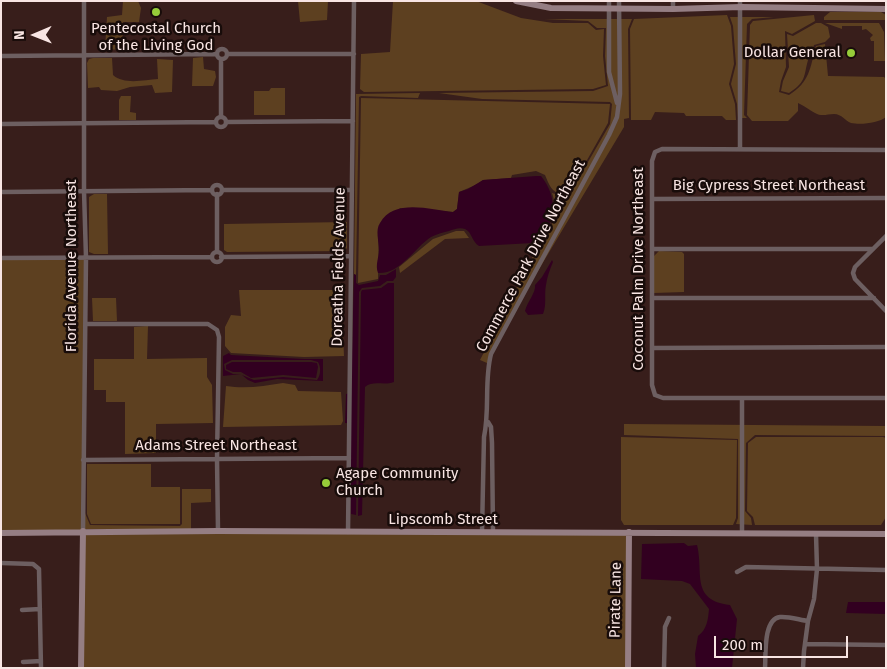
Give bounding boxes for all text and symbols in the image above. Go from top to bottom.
marker: Pentecostal Church of the Living God [150,6,162,18]
north arrow [10,10,60,60]
place label: Pentecostal Church of the Living God [91,20,221,55]
text: N [11,30,28,40]
place label: Dollar General [744,44,841,62]
marker: Dollar General [845,47,857,59]
street label: Commerce Park Drive Northeast [473,157,589,355]
street label: Coconut Palm Drive Northeast [630,167,648,371]
street label: Big Cypress Street Northeast [673,177,865,195]
street label: Florida Avenue Northeast [63,180,81,352]
street label: Doreatha Fields Avenue [329,187,349,347]
street label: Adams Street Northeast [135,437,297,455]
place label: Agape Community Church [336,465,458,500]
marker: Agape Community Church [320,477,332,489]
street label: Lipscomb Street [388,511,498,529]
street label: Pirate Lane [606,562,626,638]
scale bar [717,626,851,658]
text: 200 m [722,636,763,654]

